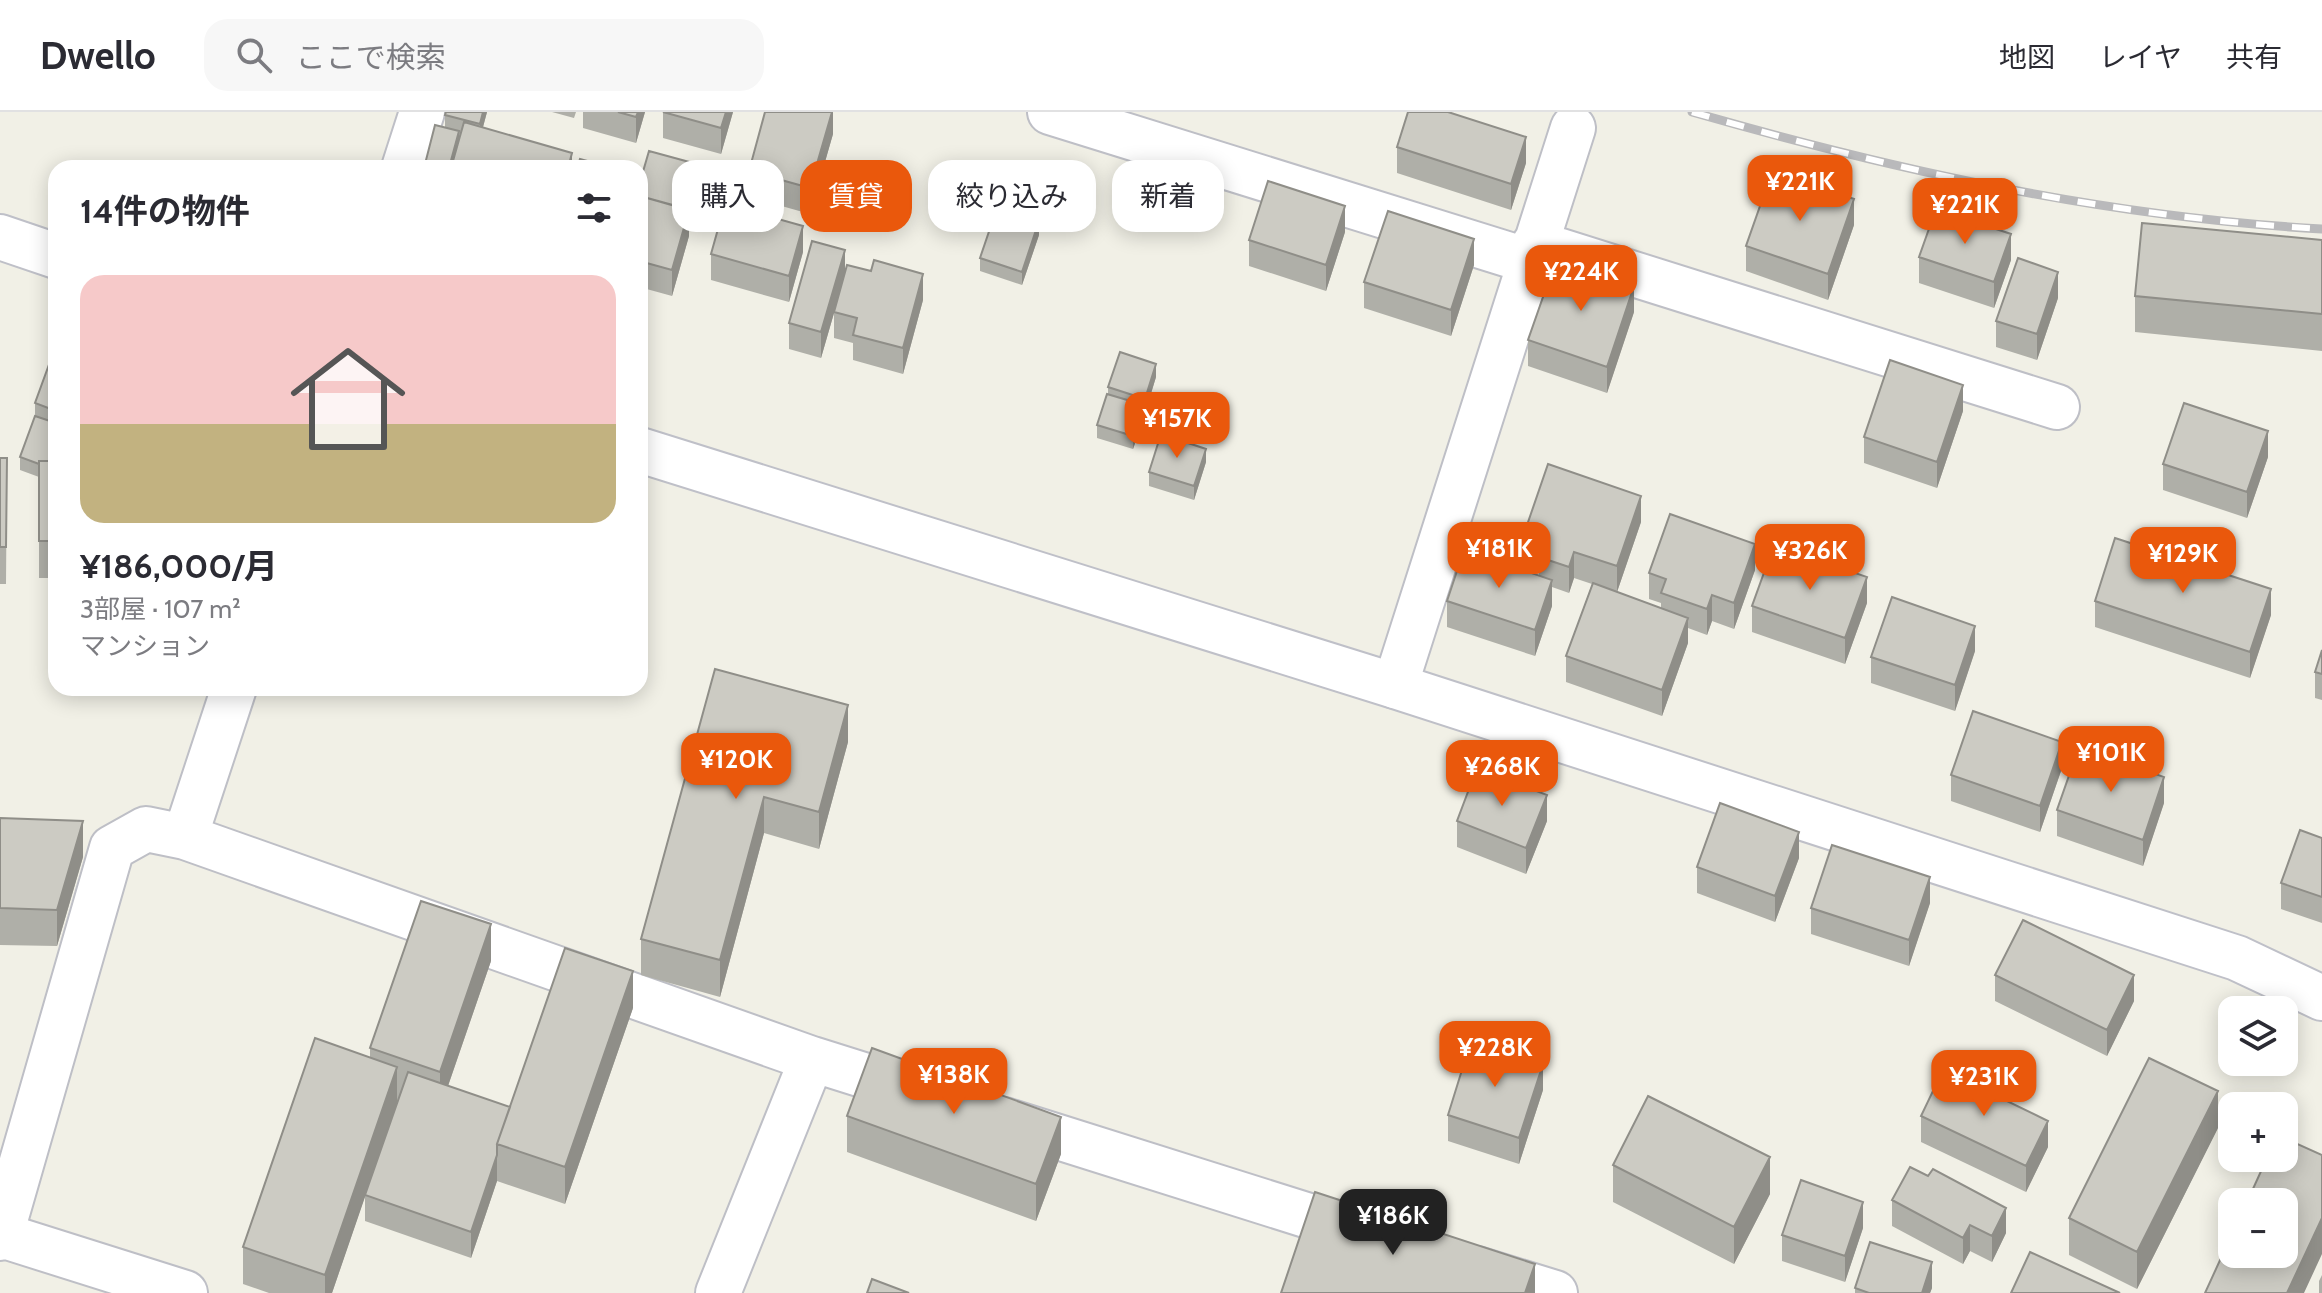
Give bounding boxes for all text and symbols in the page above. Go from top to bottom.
search box [204,19,764,91]
text: Dwello [40,32,156,79]
icon: search [232,33,276,77]
text: ここで検索 [296,39,446,76]
text: 地図 [1999,40,2055,74]
text: レイヤ [2099,40,2182,74]
text: 共有 [2226,40,2282,74]
pin: ¥221K [1744,155,1856,223]
chip: 購入 [672,160,784,232]
chip: 賃貸 [800,160,912,232]
chip: 絞り込み [928,160,1096,232]
chip: 新着 [1112,160,1224,232]
text: ¥221K [1765,165,1835,197]
pin: ¥221K [1909,178,2021,246]
icon: filters [572,186,616,230]
text: ¥221K [1930,188,2000,220]
text: 14件の物件 [80,190,250,232]
pin: ¥224K [1525,245,1637,313]
text: ¥224K [1543,255,1619,287]
icon: home [276,327,420,471]
pin: ¥157K [1121,392,1233,460]
text: ¥157K [1143,402,1211,434]
pin: ¥181K [1443,522,1555,590]
pin: ¥326K [1754,524,1866,592]
pin: ¥129K [2127,527,2239,595]
text: ¥181K [1466,532,1532,564]
text: ¥326K [1773,534,1847,566]
text: ¥129K [2148,537,2218,569]
text: ¥186,000/月 [80,545,278,587]
text: 3部屋 · 107 m² [80,593,241,625]
text: マンション [80,630,210,662]
pin: ¥101K [2055,726,2167,794]
pin: ¥120K [680,733,792,801]
text: ¥101K [2076,736,2146,768]
pin: ¥268K [1446,740,1558,808]
text: ¥120K [699,743,773,775]
text: ¥268K [1464,750,1540,782]
map controls [2218,996,2298,1268]
button: layers [2218,996,2298,1076]
pin: ¥228K [1439,1021,1551,1089]
text: ¥228K [1457,1031,1533,1063]
pin: ¥138K [898,1048,1010,1116]
pin: ¥231K [1928,1050,2040,1118]
text: ¥138K [918,1058,990,1090]
text: ¥231K [1949,1060,2019,1092]
button: + [2218,1092,2298,1172]
button: − [2218,1188,2298,1268]
pin: ¥186K [1337,1189,1449,1257]
text: ¥186K [1357,1199,1429,1231]

